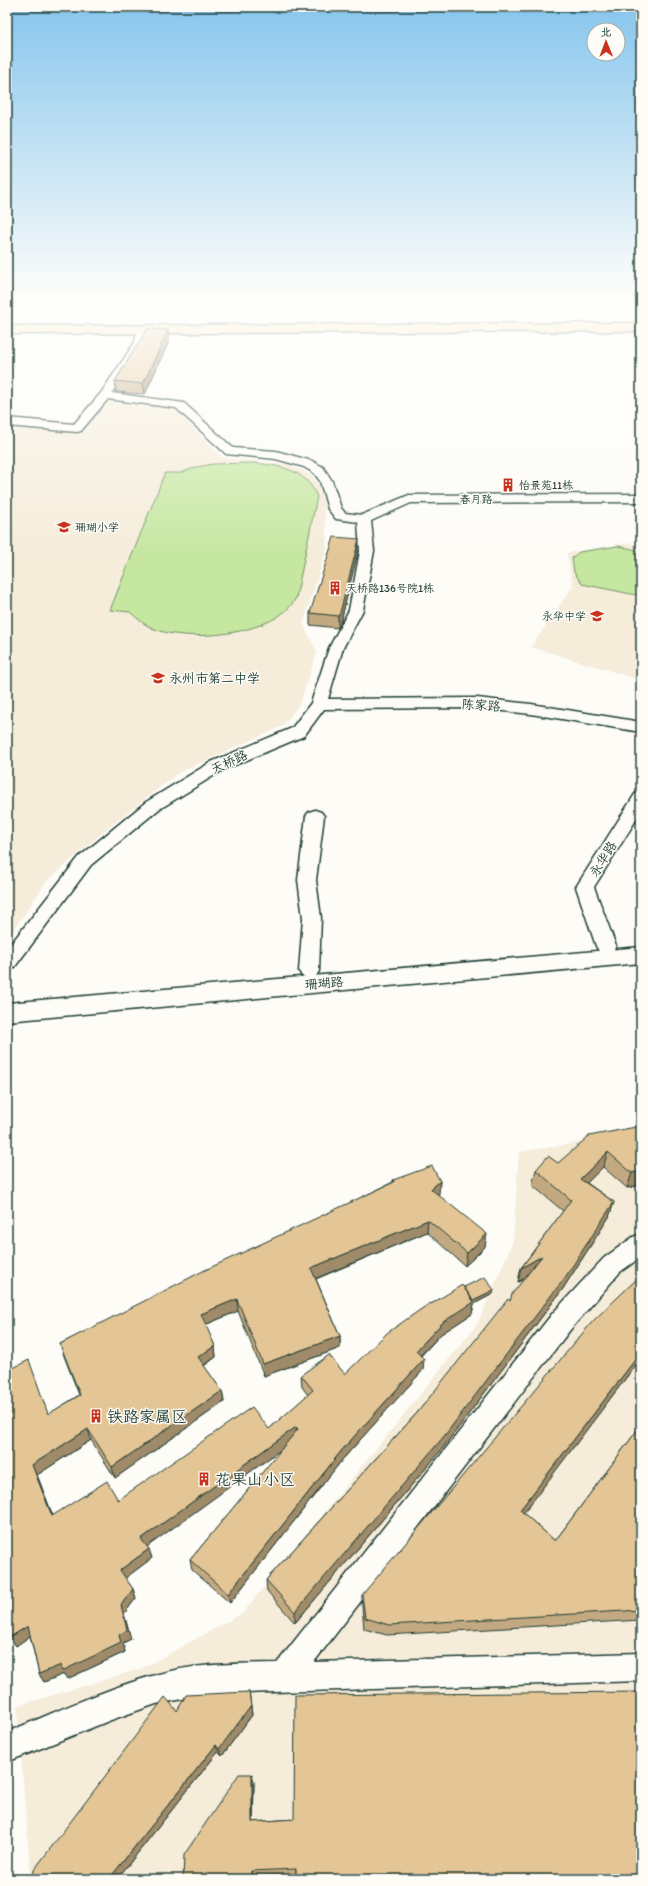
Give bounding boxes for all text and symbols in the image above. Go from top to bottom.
north arrow [586,22,626,62]
text: 北 [600,26,611,39]
building icon: 怡景苑11栋 [500,477,516,493]
place label: 怡景苑11栋 [519,479,573,492]
street label: 春月路 [460,493,493,506]
school or university icon: 珊瑚小学 [56,519,72,535]
place label: 珊瑚小学 [75,521,119,534]
building icon: 天桥路136号院1栋 [327,580,343,596]
place label: 天桥路136号院1栋 [346,582,434,595]
school or university icon: 永华中学 [589,608,605,624]
place label: 永华中学 [542,610,586,623]
school or university icon: 永州市第二中学 [150,670,166,686]
place label: 永州市第二中学 [169,671,260,686]
street label: 陈家路 [461,696,501,714]
street label: 天桥路 [208,747,250,777]
street label: 永华路 [586,838,620,880]
street label: 珊瑚路 [304,974,344,992]
place label: 铁路家属区 [107,1407,187,1426]
building icon: 铁路家属区 [88,1408,104,1424]
place label: 花果山小区 [215,1470,295,1489]
building icon: 花果山小区 [196,1471,212,1487]

